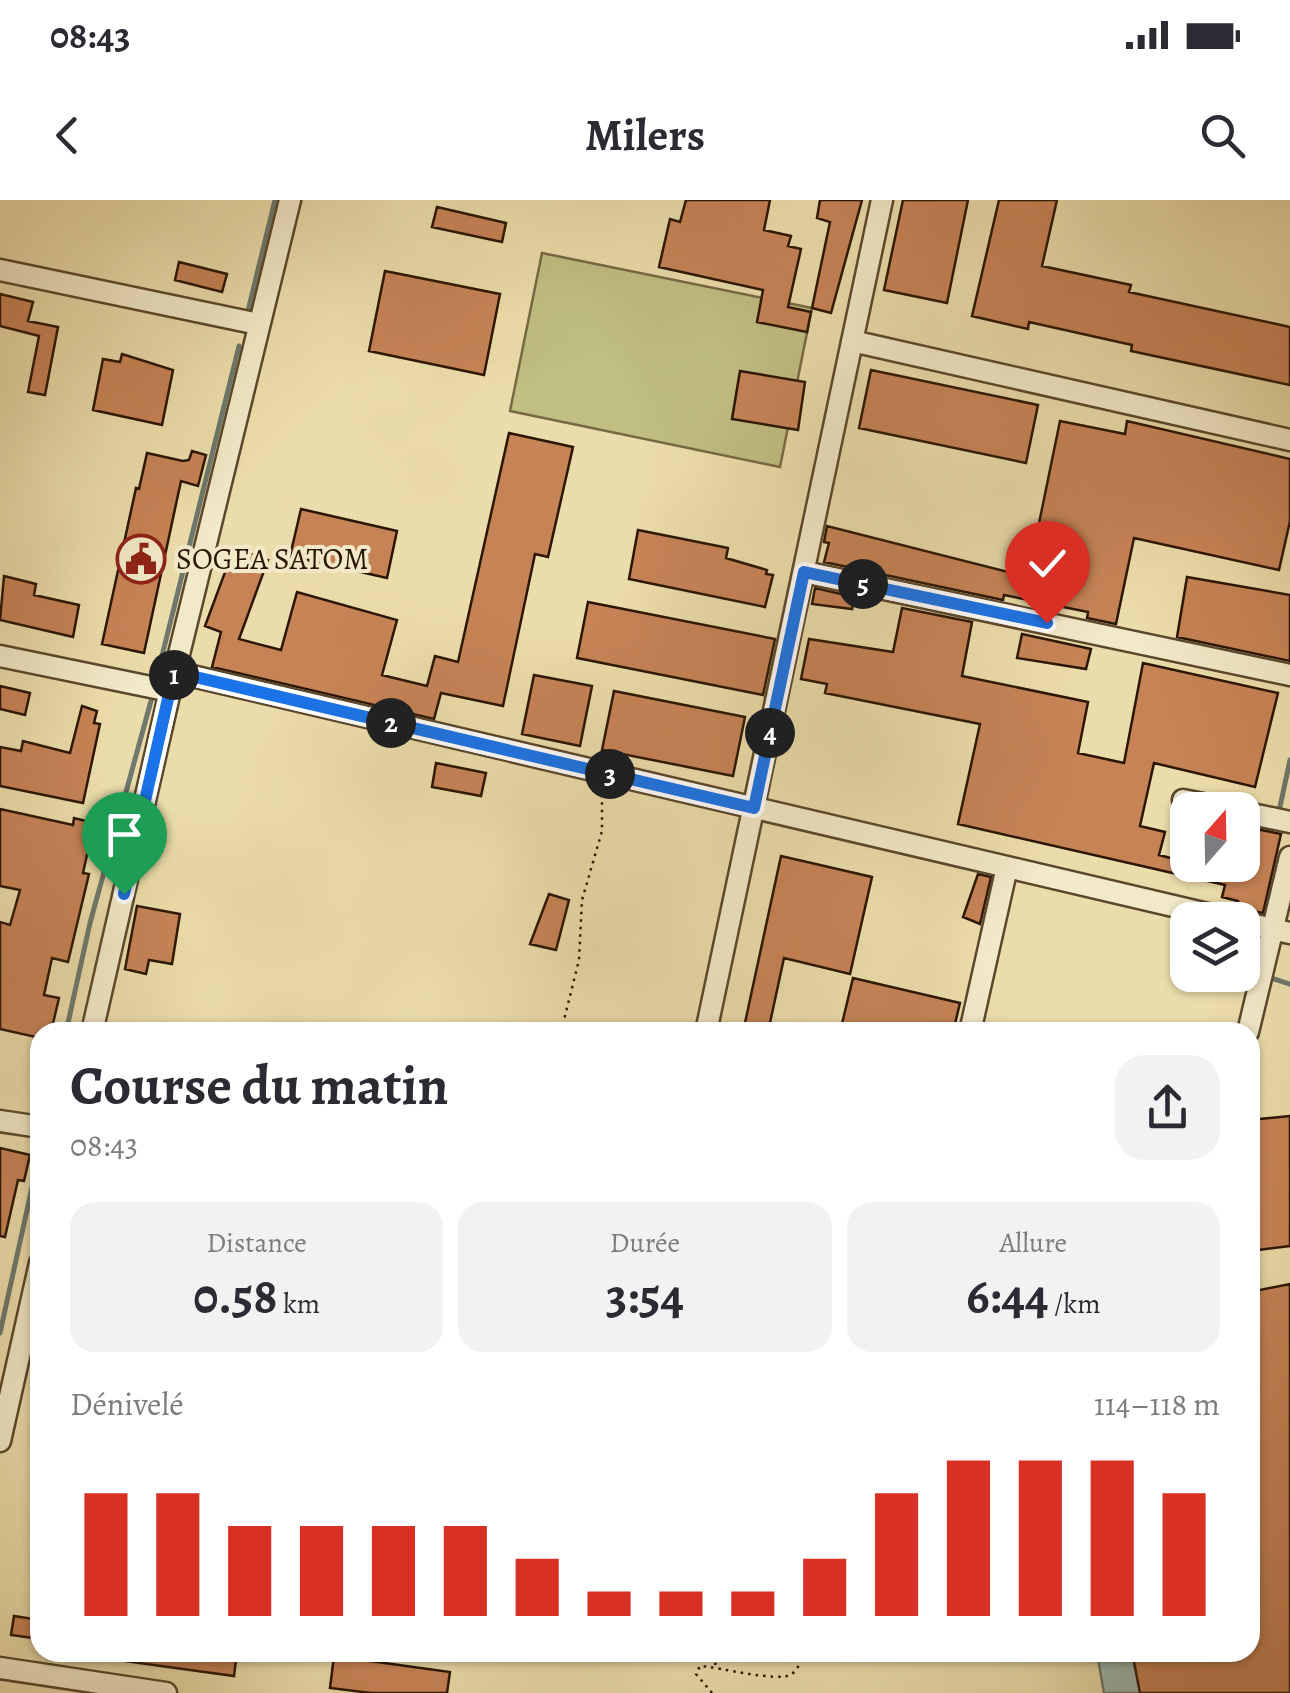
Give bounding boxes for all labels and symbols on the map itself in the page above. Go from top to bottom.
pin [1005,521,1090,624]
public building icon: SOGEA SATOM [115,533,167,585]
place label: SOGEA SATOM [176,539,369,579]
pin: 5 [838,559,888,609]
pin: 1 [149,650,199,700]
pin: 2 [366,698,416,748]
pin: 4 [745,708,795,758]
pin: 3 [585,749,635,799]
pin [82,792,167,895]
north arrow [1170,792,1260,882]

